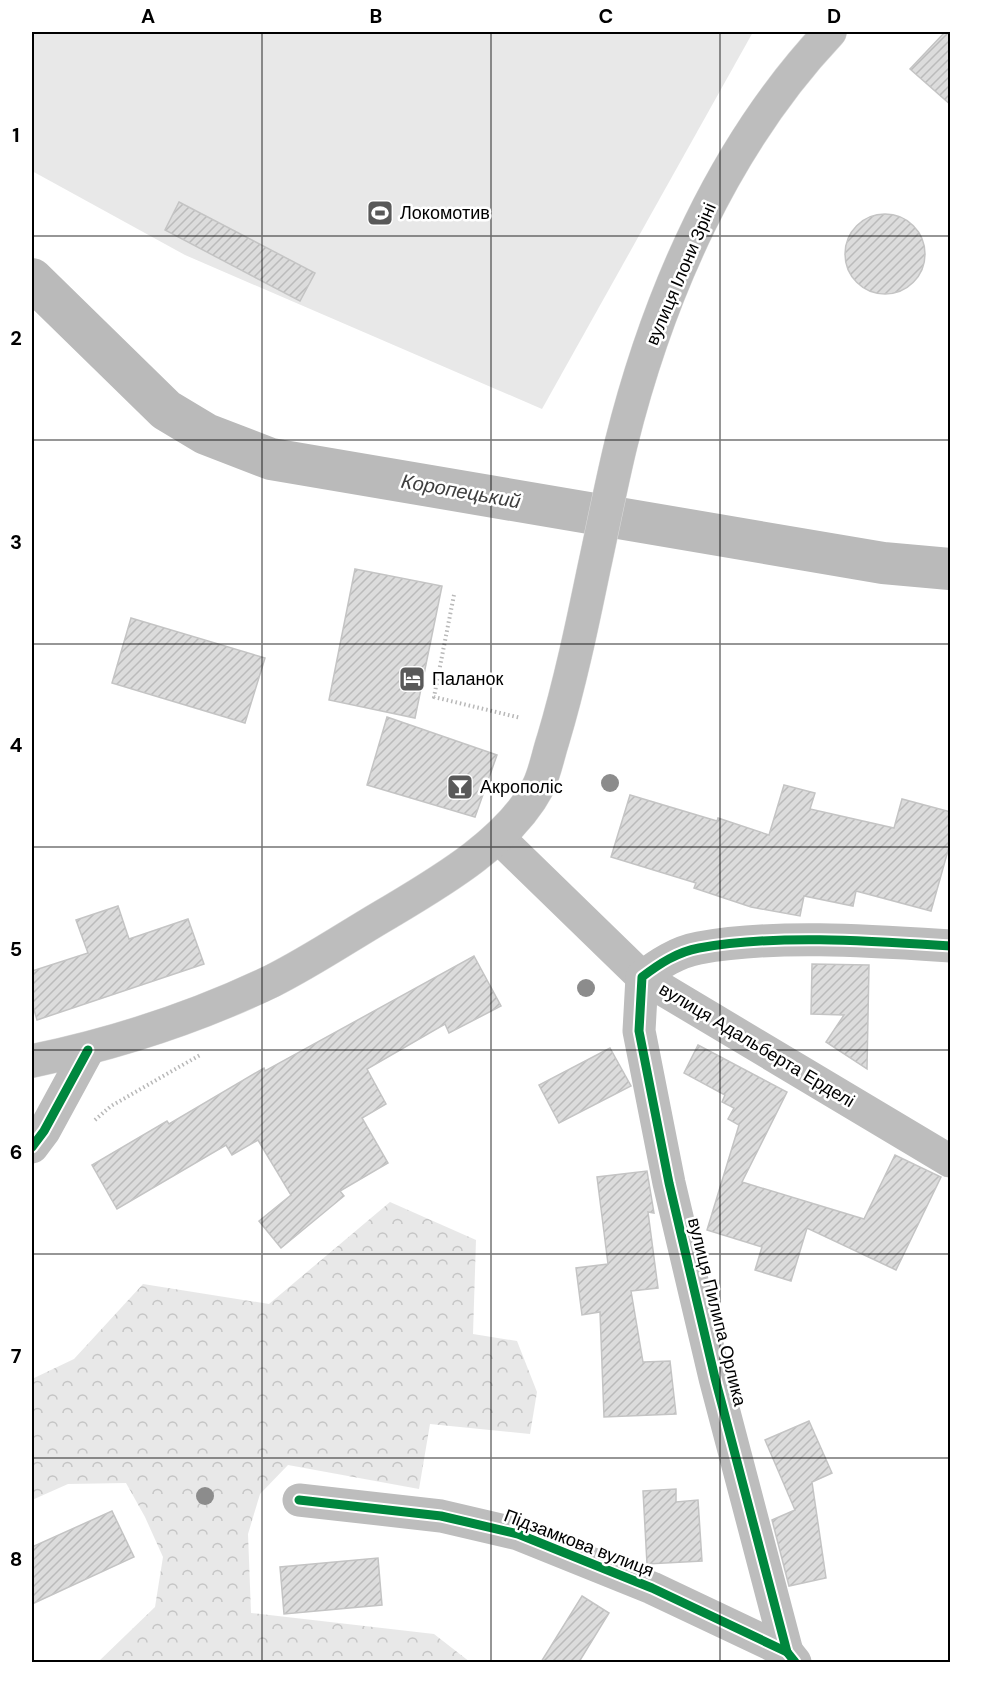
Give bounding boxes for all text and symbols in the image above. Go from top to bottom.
text: A [141,3,155,29]
text: B [370,3,382,29]
text: C [599,3,613,29]
text: D [827,3,841,29]
text: 1 [12,122,20,148]
sports icon: Локомотив [365,198,395,228]
street label: вулиця Ілони Зріні [640,199,722,349]
place label: Локомотив [400,201,490,225]
text: 2 [10,325,22,351]
water label: Коропецький [399,468,523,514]
text: 3 [10,529,22,555]
hotel icon: Паланок [397,664,427,694]
place label: Паланок [432,667,503,691]
text: 4 [10,732,23,758]
bar icon: Акрополіс [445,772,475,802]
place label: Акрополіс [480,775,563,799]
text: 5 [10,936,22,962]
street label: вулиця Адальберта Ерделі [655,977,859,1113]
text: 6 [10,1139,22,1165]
street label: вулиця Пилипа Орлика [682,1215,752,1410]
text: 7 [11,1343,22,1369]
street label: Підзамкова вулиця [501,1503,657,1583]
text: 8 [10,1546,22,1572]

